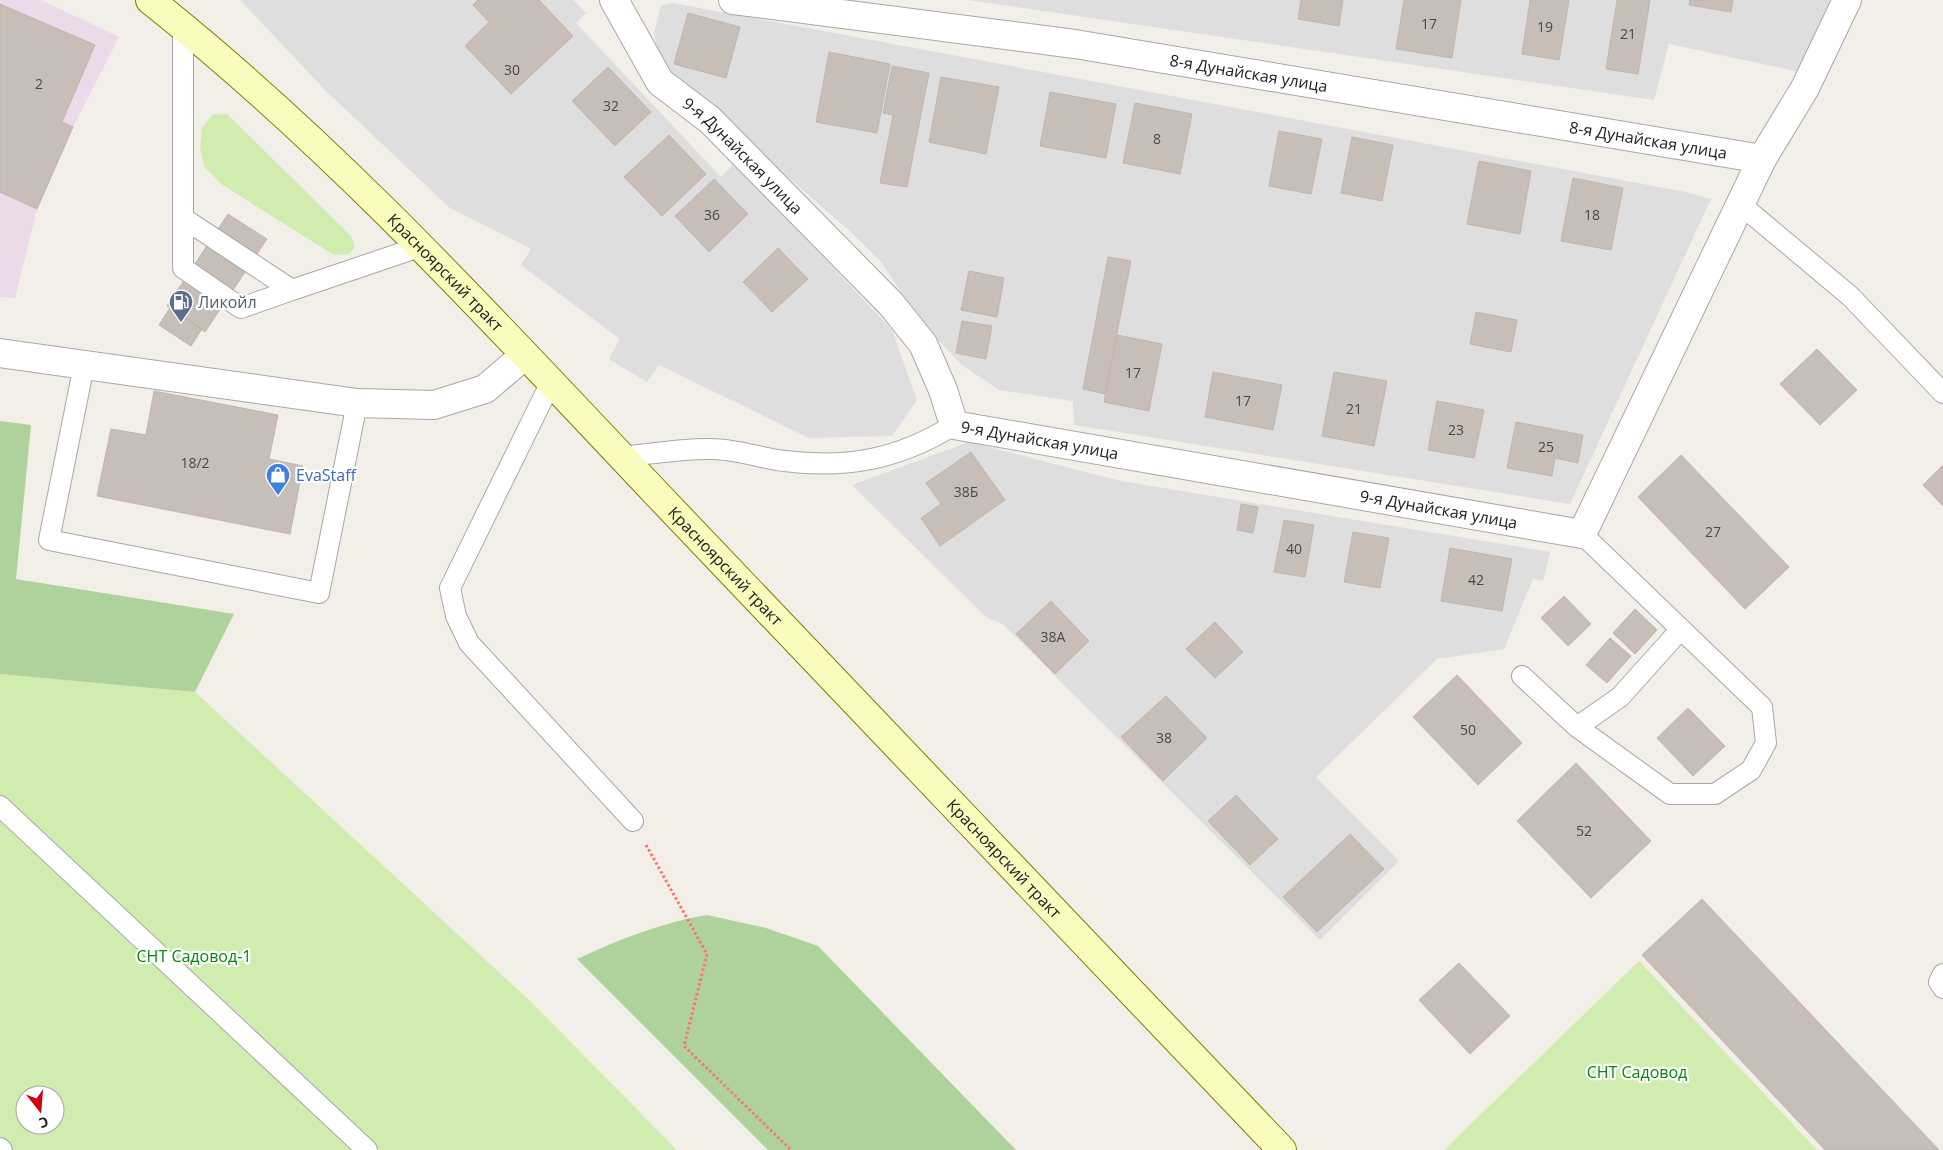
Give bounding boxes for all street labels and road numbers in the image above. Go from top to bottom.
street label: 8-я Дунайская улица [1168,49,1329,97]
street label: 9-я Дунайская улица [678,92,808,219]
street label: 8-я Дунайская улица [1568,116,1729,164]
street label: Красноярский тракт [383,208,508,336]
street label: 9-я Дунайская улица [959,415,1120,464]
street label: 9-я Дунайская улица [1358,485,1519,534]
street label: Красноярский тракт [663,502,788,631]
street label: Красноярский тракт [942,794,1067,923]

